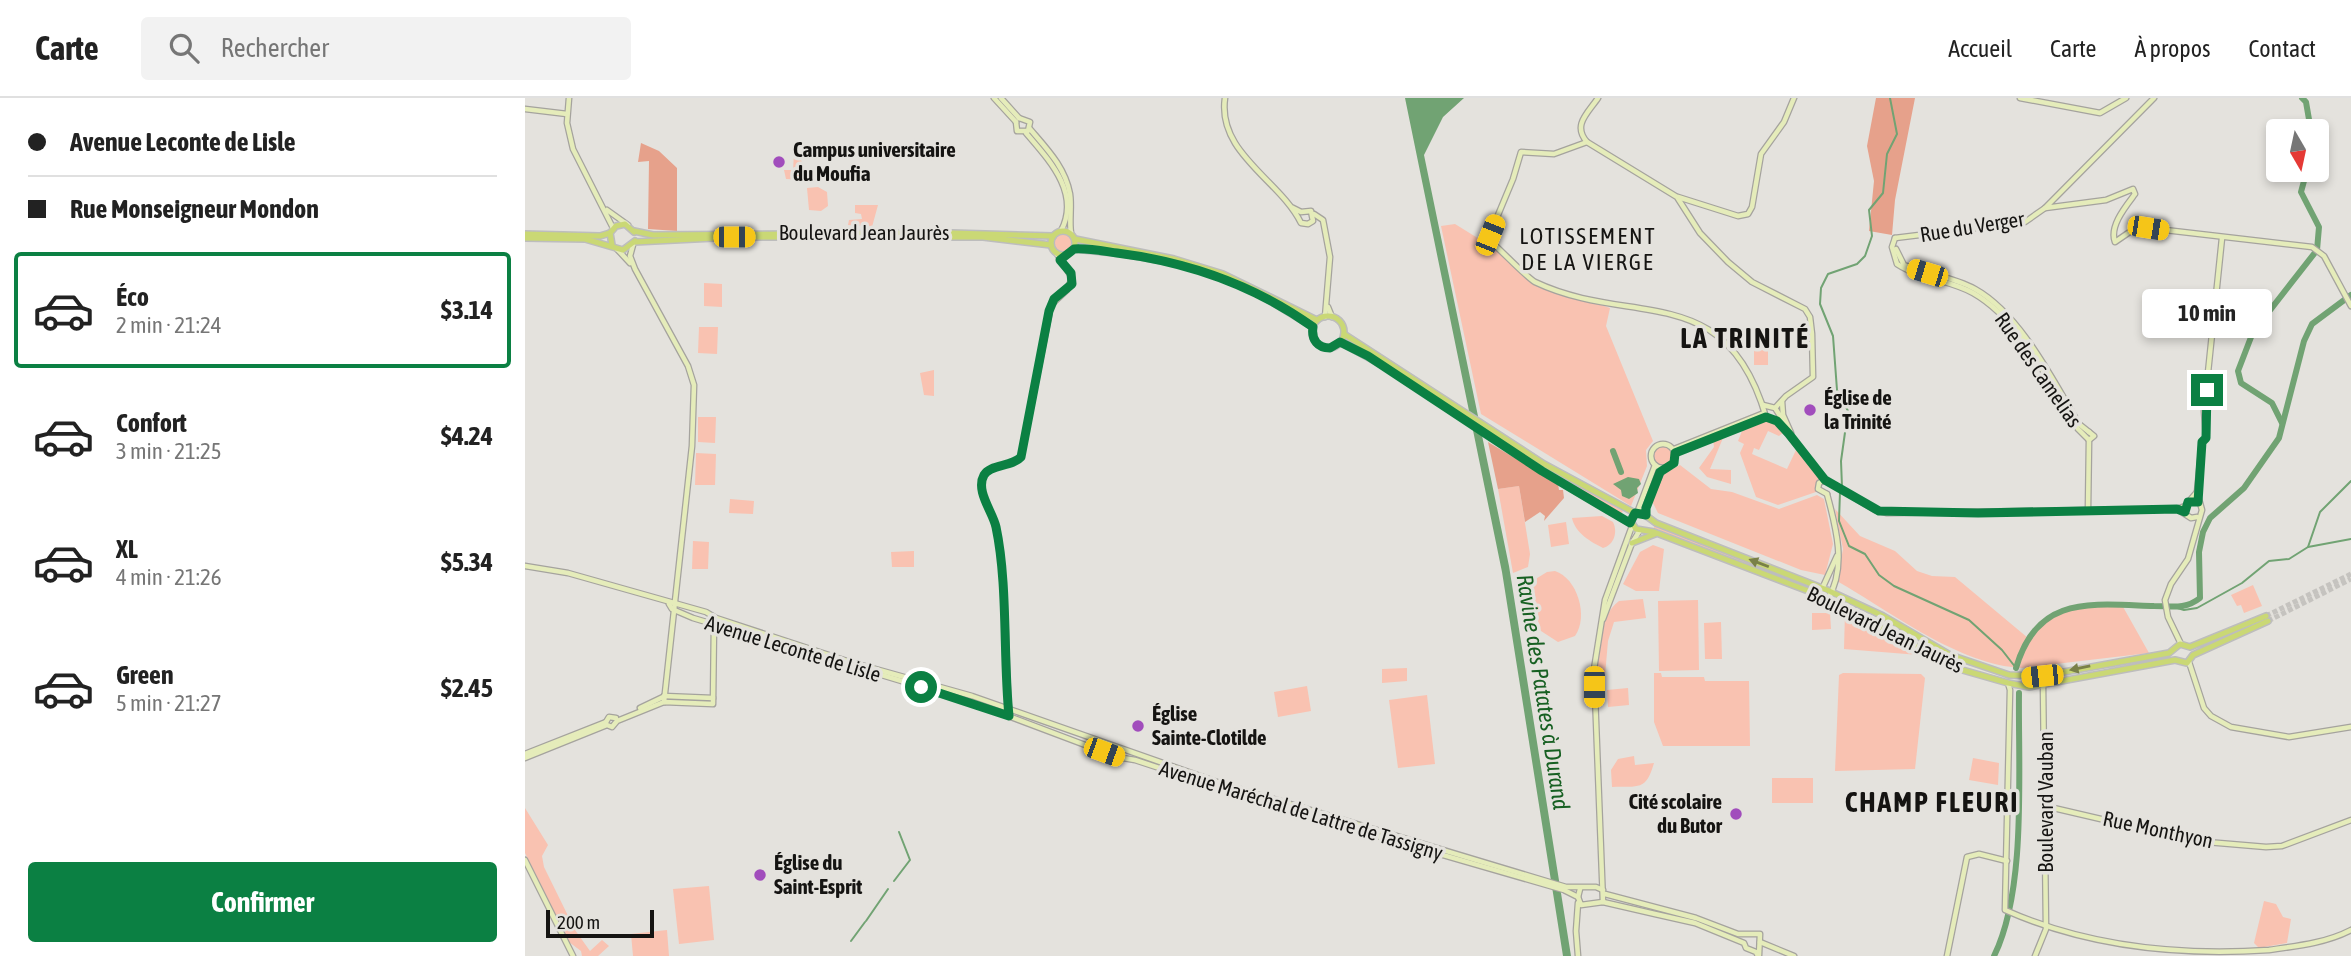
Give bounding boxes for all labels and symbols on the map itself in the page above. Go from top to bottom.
north arrow [2266,119,2329,182]
place label: Campus universitaire du Moufia [793,137,956,185]
marker: Campus universitaire du Moufia [771,154,787,170]
street label: Rue du Verger [1918,206,2026,246]
car [1473,212,1508,258]
car [2126,214,2171,242]
street label: Boulevard Jean Jaurès [779,220,949,244]
district label: LOTISSEMENT DE LA VIERGE [1519,223,1657,275]
car [714,227,756,248]
car [1904,257,1951,289]
callout: 10 min [2142,288,2272,338]
street label: Rue des Camelias [1990,308,2087,431]
district label: LA TRINITÉ [1680,322,1810,354]
route end [2191,374,2223,406]
place label: Église de la Trinité [1824,385,1892,433]
marker: Église de la Trinité [1802,402,1818,418]
one-way arrow [1748,557,1769,568]
water label: Ravine des Patates à Durand [1512,572,1574,812]
street label: Boulevard Jean Jaurès [1803,581,1967,677]
street label: Avenue Leconte de Lisle [703,610,884,686]
car [2021,663,2064,689]
one-way arrow [2069,663,2091,674]
car [1584,666,1605,708]
route start [905,671,937,703]
place label: Église Sainte-Clotilde [1152,701,1267,749]
marker: Église Sainte-Clotilde [1130,718,1146,734]
street label: Boulevard Vauban [2033,731,2057,873]
car [1081,735,1128,769]
street label: Avenue Maréchal de Lattre de Tassigny [1157,755,1446,865]
district label: CHAMP FLEURI [1845,786,2019,818]
place label: Cité scolaire du Butor [1629,789,1723,837]
marker: Cité scolaire du Butor [1728,806,1744,822]
street label: Rue Monthyon [2101,806,2215,852]
place label: Église du Saint-Esprit [774,850,862,898]
marker: Église du Saint-Esprit [752,867,768,883]
scale bar [546,907,655,939]

